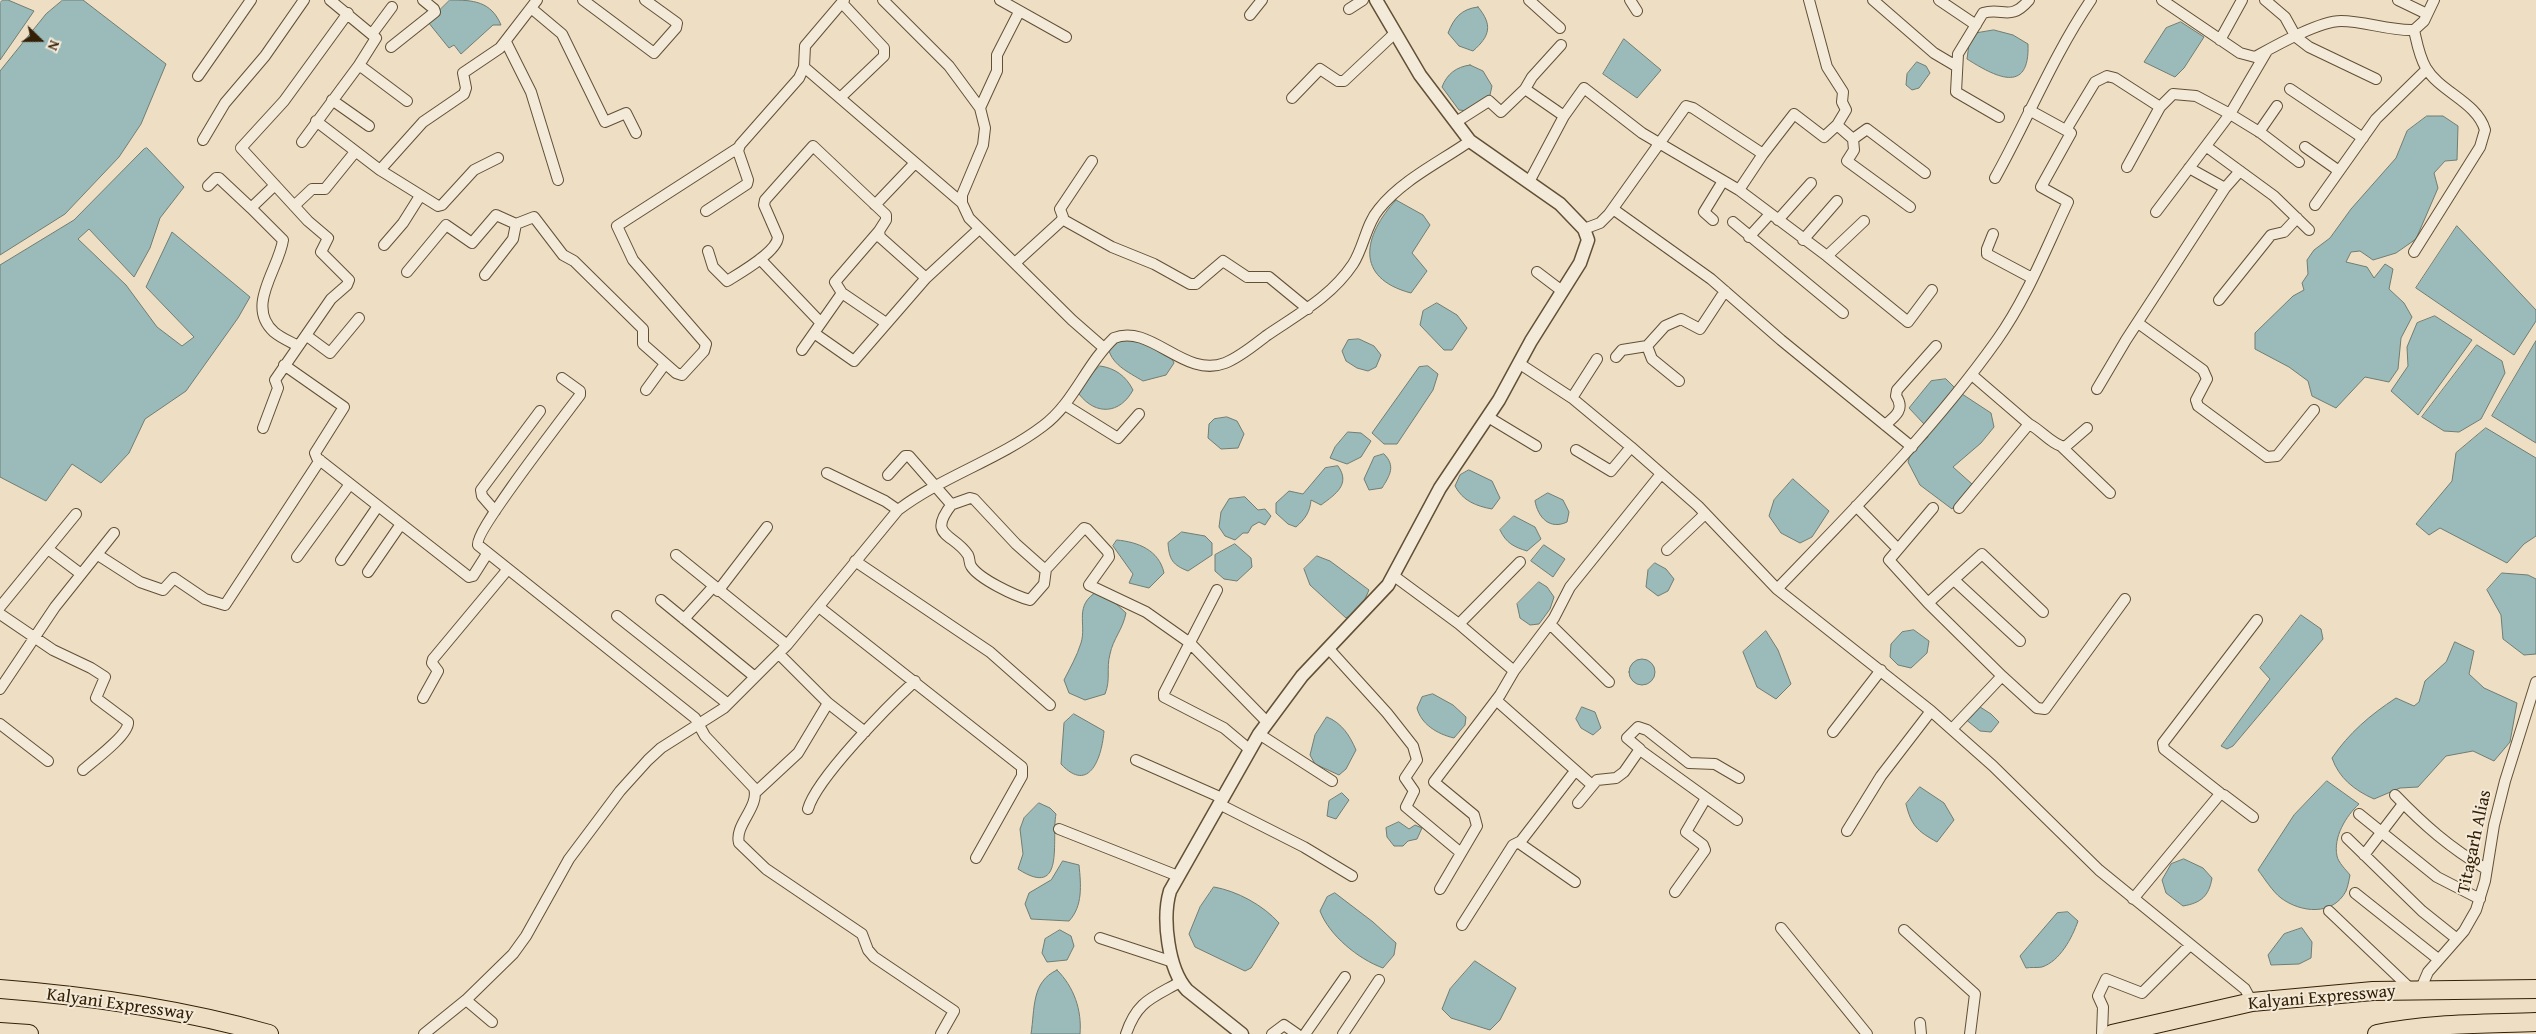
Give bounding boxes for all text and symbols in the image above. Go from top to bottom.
north arrow [15,15,65,65]
text: N [43,38,65,54]
street label: Titagarh Alias [2453,788,2497,896]
street label: Kalyani Expressway [2247,981,2397,1015]
street label: Kalyani Expressway [45,984,195,1026]

